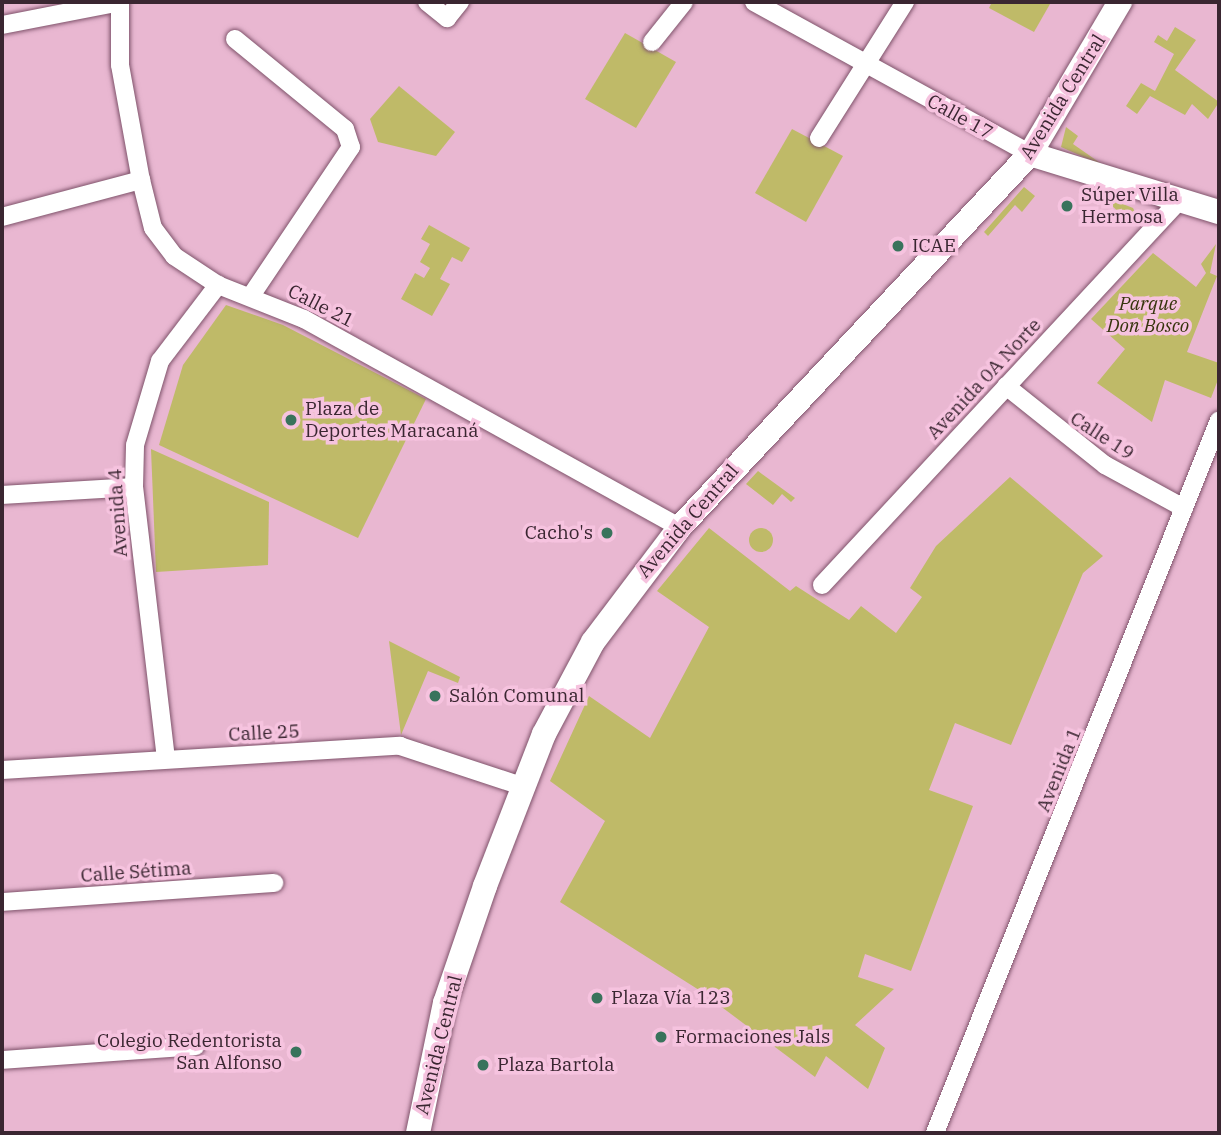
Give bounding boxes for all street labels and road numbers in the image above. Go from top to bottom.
street label: Avenida Central [1015,30,1111,164]
street label: Calle 17 [923,90,997,144]
street label: Calle 21 [284,280,358,332]
street label: Avenida 0A Norte [922,314,1046,444]
street label: Calle 19 [1066,407,1138,465]
street label: Avenida Central [633,460,743,582]
street label: Avenida 4 [104,468,132,558]
street label: Calle 25 [228,720,300,746]
street label: Avenida 1 [1032,725,1086,815]
street label: Calle Sétima [80,857,192,887]
street label: Avenida Central [411,973,467,1117]

